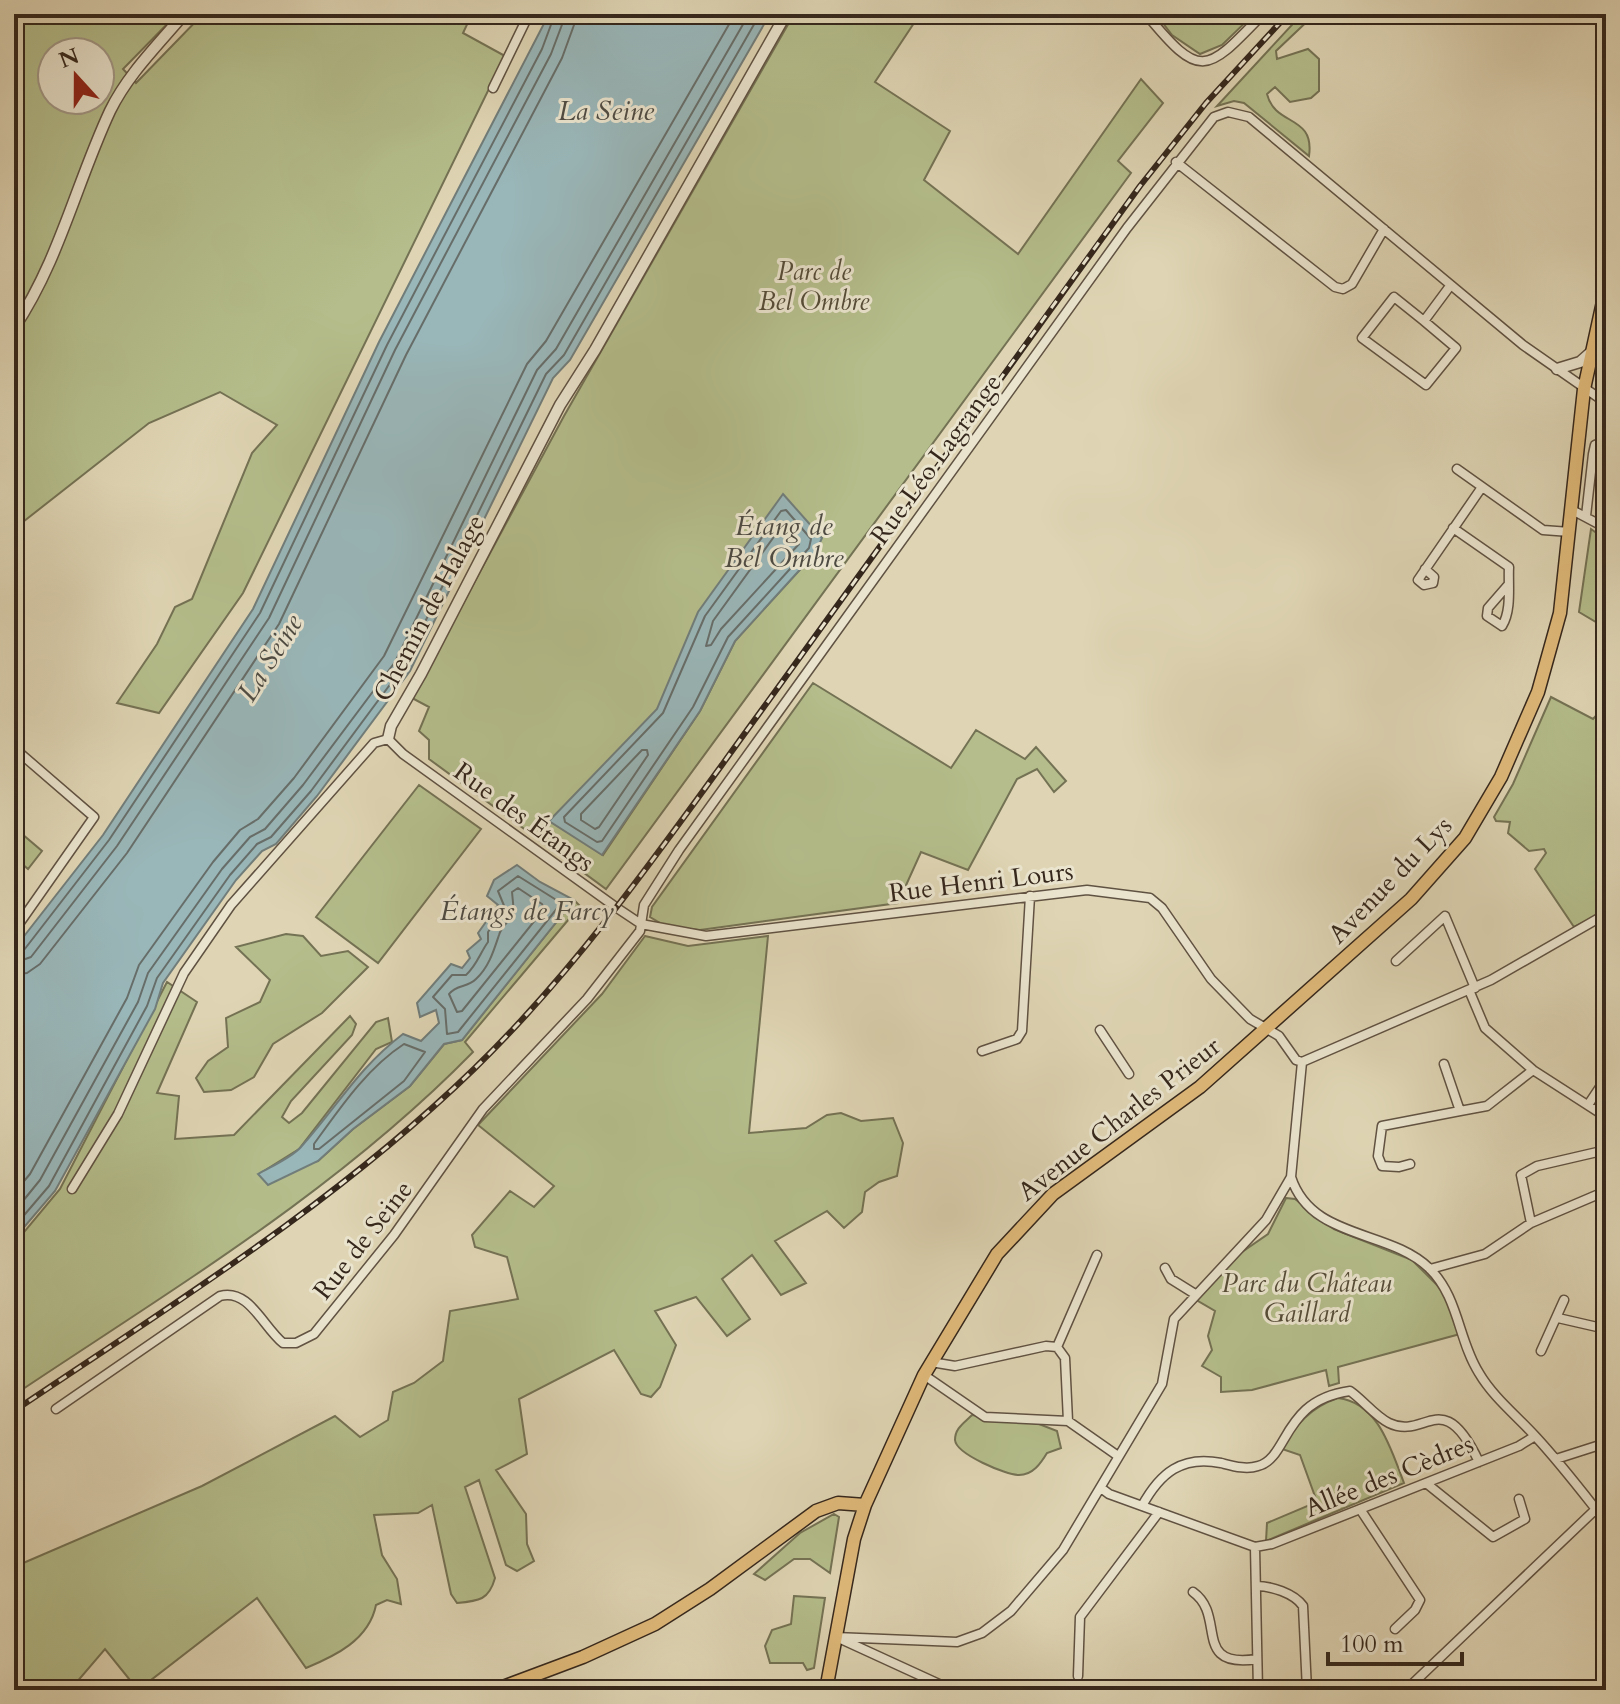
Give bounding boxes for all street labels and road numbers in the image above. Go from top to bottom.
street label: Rue Léo Lagrange [862,367,1010,551]
street label: Chemin de Halage [365,508,493,708]
street label: Rue des Étangs [447,754,601,880]
street label: Avenue du Lys [1320,809,1460,951]
street label: Rue Henri Lours [887,853,1075,911]
street label: Avenue Charles Prieur [1011,1029,1228,1209]
street label: Rue de Seine [305,1173,421,1307]
street label: Allée des Cèdres [1299,1426,1479,1526]

